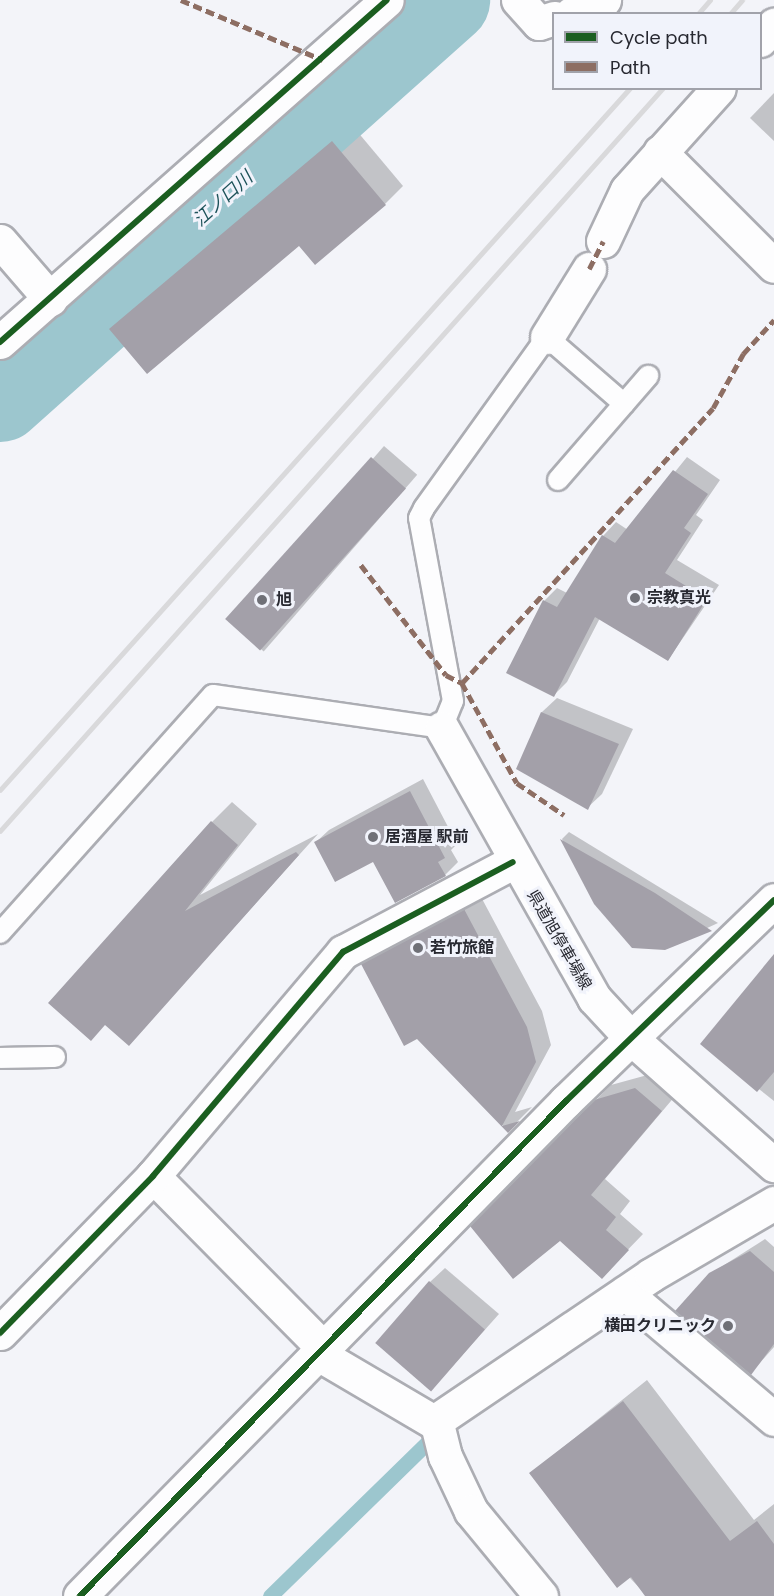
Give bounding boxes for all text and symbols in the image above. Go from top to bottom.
legend [552,12,762,90]
text: Cycle path [610,25,708,50]
text: Path [610,55,651,80]
water label: 江ノ口川 [189,167,257,231]
place label: 宗教真光 [647,588,711,608]
place label: 旭 [276,590,292,610]
marker: 旭 [253,591,271,609]
marker: 宗教真光 [628,591,642,605]
place label: 居酒屋 駅前 [385,827,468,847]
marker: 居酒屋 駅前 [366,830,380,844]
street label: 県道旭停車場線 [523,887,595,993]
place label: 若竹旅館 [430,938,494,958]
marker: 若竹旅館 [411,941,425,955]
place label: 横田クリニック [604,1316,716,1336]
marker: 横田クリニック [721,1319,735,1333]

